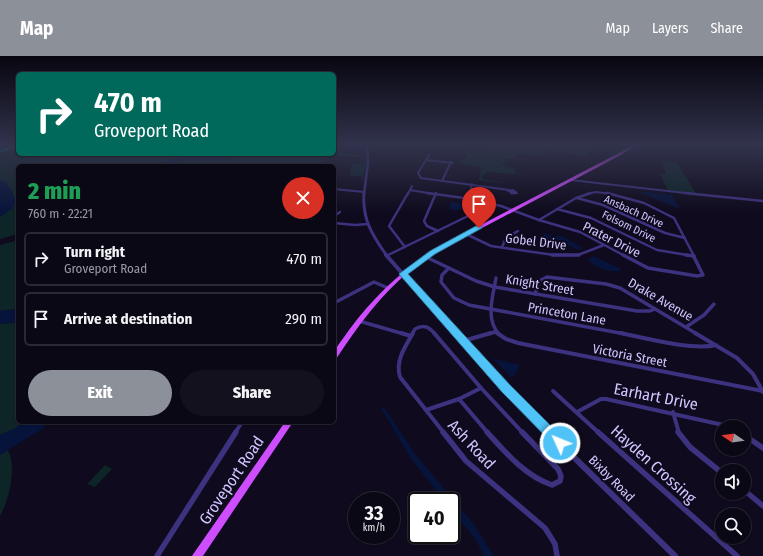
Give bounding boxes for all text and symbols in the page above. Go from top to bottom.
text: Map [20,17,53,40]
text: Map [606,20,630,37]
text: Layers [652,20,688,37]
text: Share [710,20,743,37]
text: 470 m [94,86,162,119]
icon: right [28,88,80,140]
text: Groveport Road [94,120,209,142]
text: 2 min [28,177,81,205]
button: close [282,177,324,219]
pin [462,187,496,228]
icon: arrive [468,193,490,215]
street label: Ansbach Drive [602,193,666,230]
text: 760 m · 22:21 [28,206,93,221]
street label: Folsom Drive [600,208,658,245]
street label: Prater Drive [580,219,643,260]
street label: Gobel Drive [504,230,567,253]
text: Turn right [64,243,125,261]
icon: right [30,248,52,270]
text: 470 m [286,250,322,268]
text: Groveport Road [64,261,147,276]
street label: Knight Street [505,271,576,298]
street label: Drake Avenue [626,275,696,324]
street label: Princeton Lane [527,299,607,328]
icon: arrive [30,308,52,330]
text: Arrive at destination [64,310,192,328]
text: 290 m [285,310,322,328]
street label: Victoria Street [591,341,669,370]
button: Exit [28,370,172,416]
button: Share [180,370,324,416]
street label: Earhart Drive [612,379,700,414]
street label: Ash Road [444,416,499,473]
north arrow [715,420,751,456]
map controls [715,420,751,544]
street label: Hayden Crossing [607,421,700,508]
position arrow [539,422,581,464]
street label: Groveport Road [195,433,268,528]
street label: Bixby Road [586,452,638,504]
button: sound [715,464,751,500]
speed limit sign: 40 [408,492,460,544]
text: 33 [365,501,383,525]
button: search [715,508,751,544]
text: km/h [363,522,385,534]

